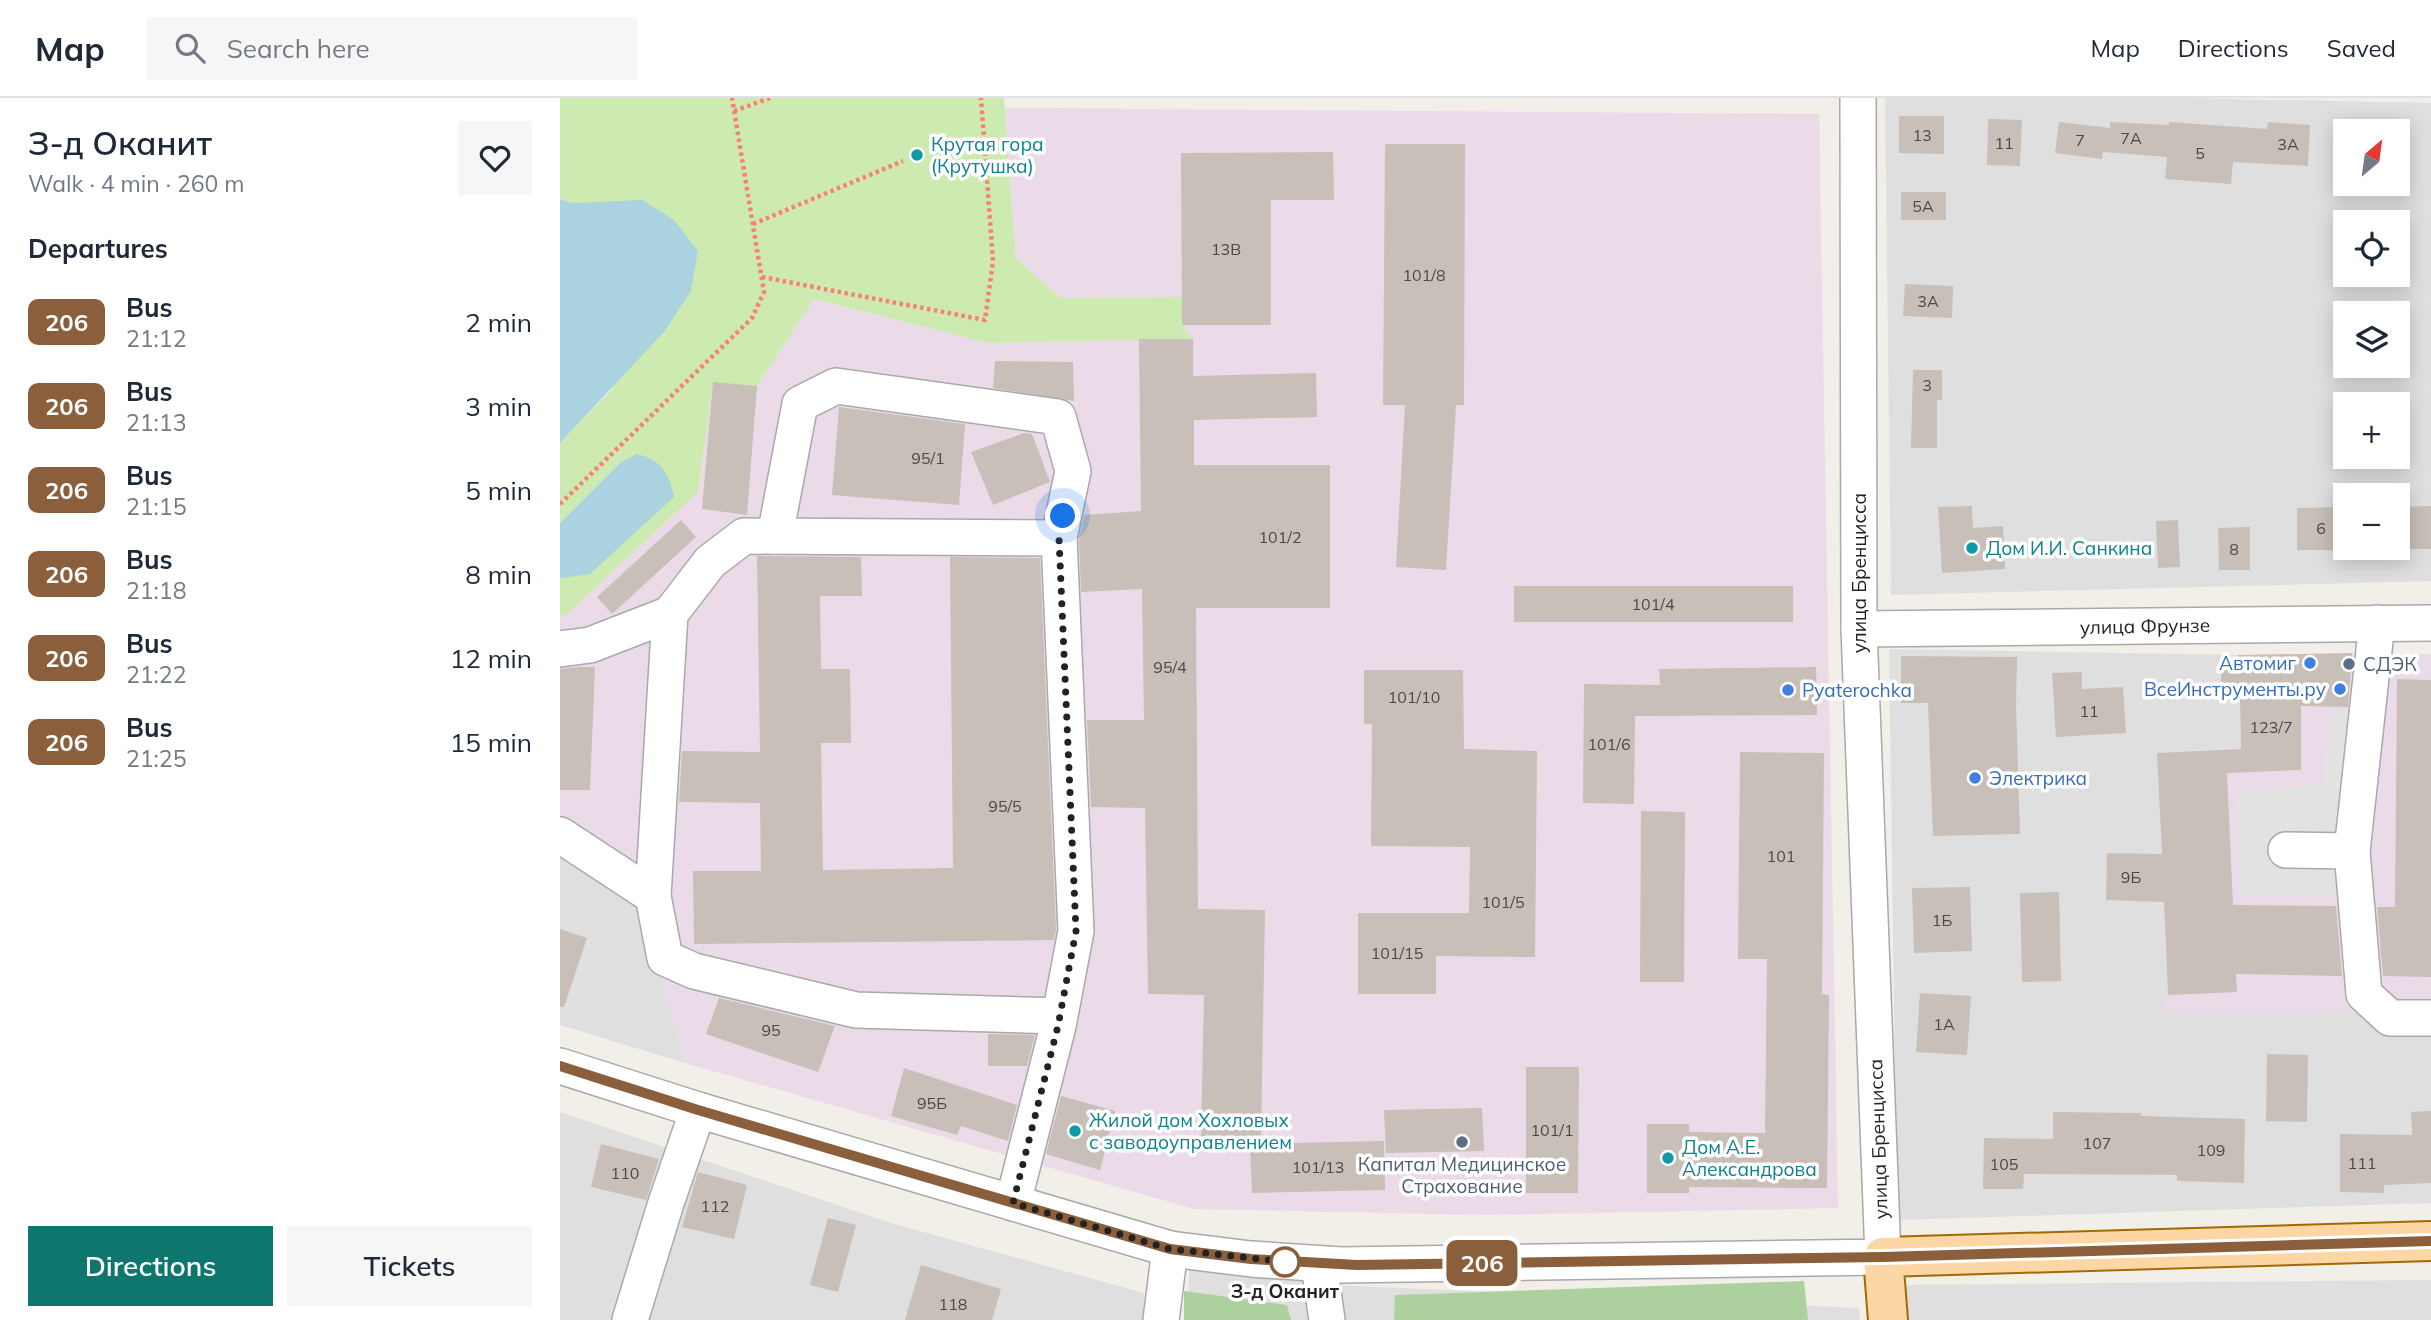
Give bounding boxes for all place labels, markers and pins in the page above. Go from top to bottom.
place label: Крутая гора (Крутушка) [931,132,1044,178]
marker: Крутая гора (Крутушка) [909,147,925,163]
place label: Дом И.И. Санкина [1986,536,2152,560]
marker: Дом И.И. Санкина [1964,540,1980,556]
place label: Автомиг [2219,651,2297,675]
place label: СДЭК [2363,652,2417,676]
marker: Автомиг [2302,655,2318,671]
marker: СДЭК [2341,656,2357,672]
place label: ВсеИнструменты.ру [2144,677,2326,701]
place label: Pyaterochka [1802,678,1912,702]
marker: ВсеИнструменты.ру [2332,681,2348,697]
marker: Pyaterochka [1780,682,1796,698]
place label: Электрика [1989,766,2087,790]
marker: Электрика [1967,770,1983,786]
place label: Жилой дом Хохловых с заводоуправлением [1089,1108,1292,1154]
marker: Жилой дом Хохловых с заводоуправлением [1067,1123,1083,1139]
marker: Капитал Медицинское Страхование [1454,1134,1470,1150]
place label: Дом А.Е. Александрова [1682,1135,1817,1181]
marker: Дом А.Е. Александрова [1660,1150,1676,1166]
place label: Капитал Медицинское Страхование [1358,1152,1566,1198]
marker: З-д Оканит [1270,1247,1300,1277]
place label: З-д Оканит [1231,1279,1340,1303]

